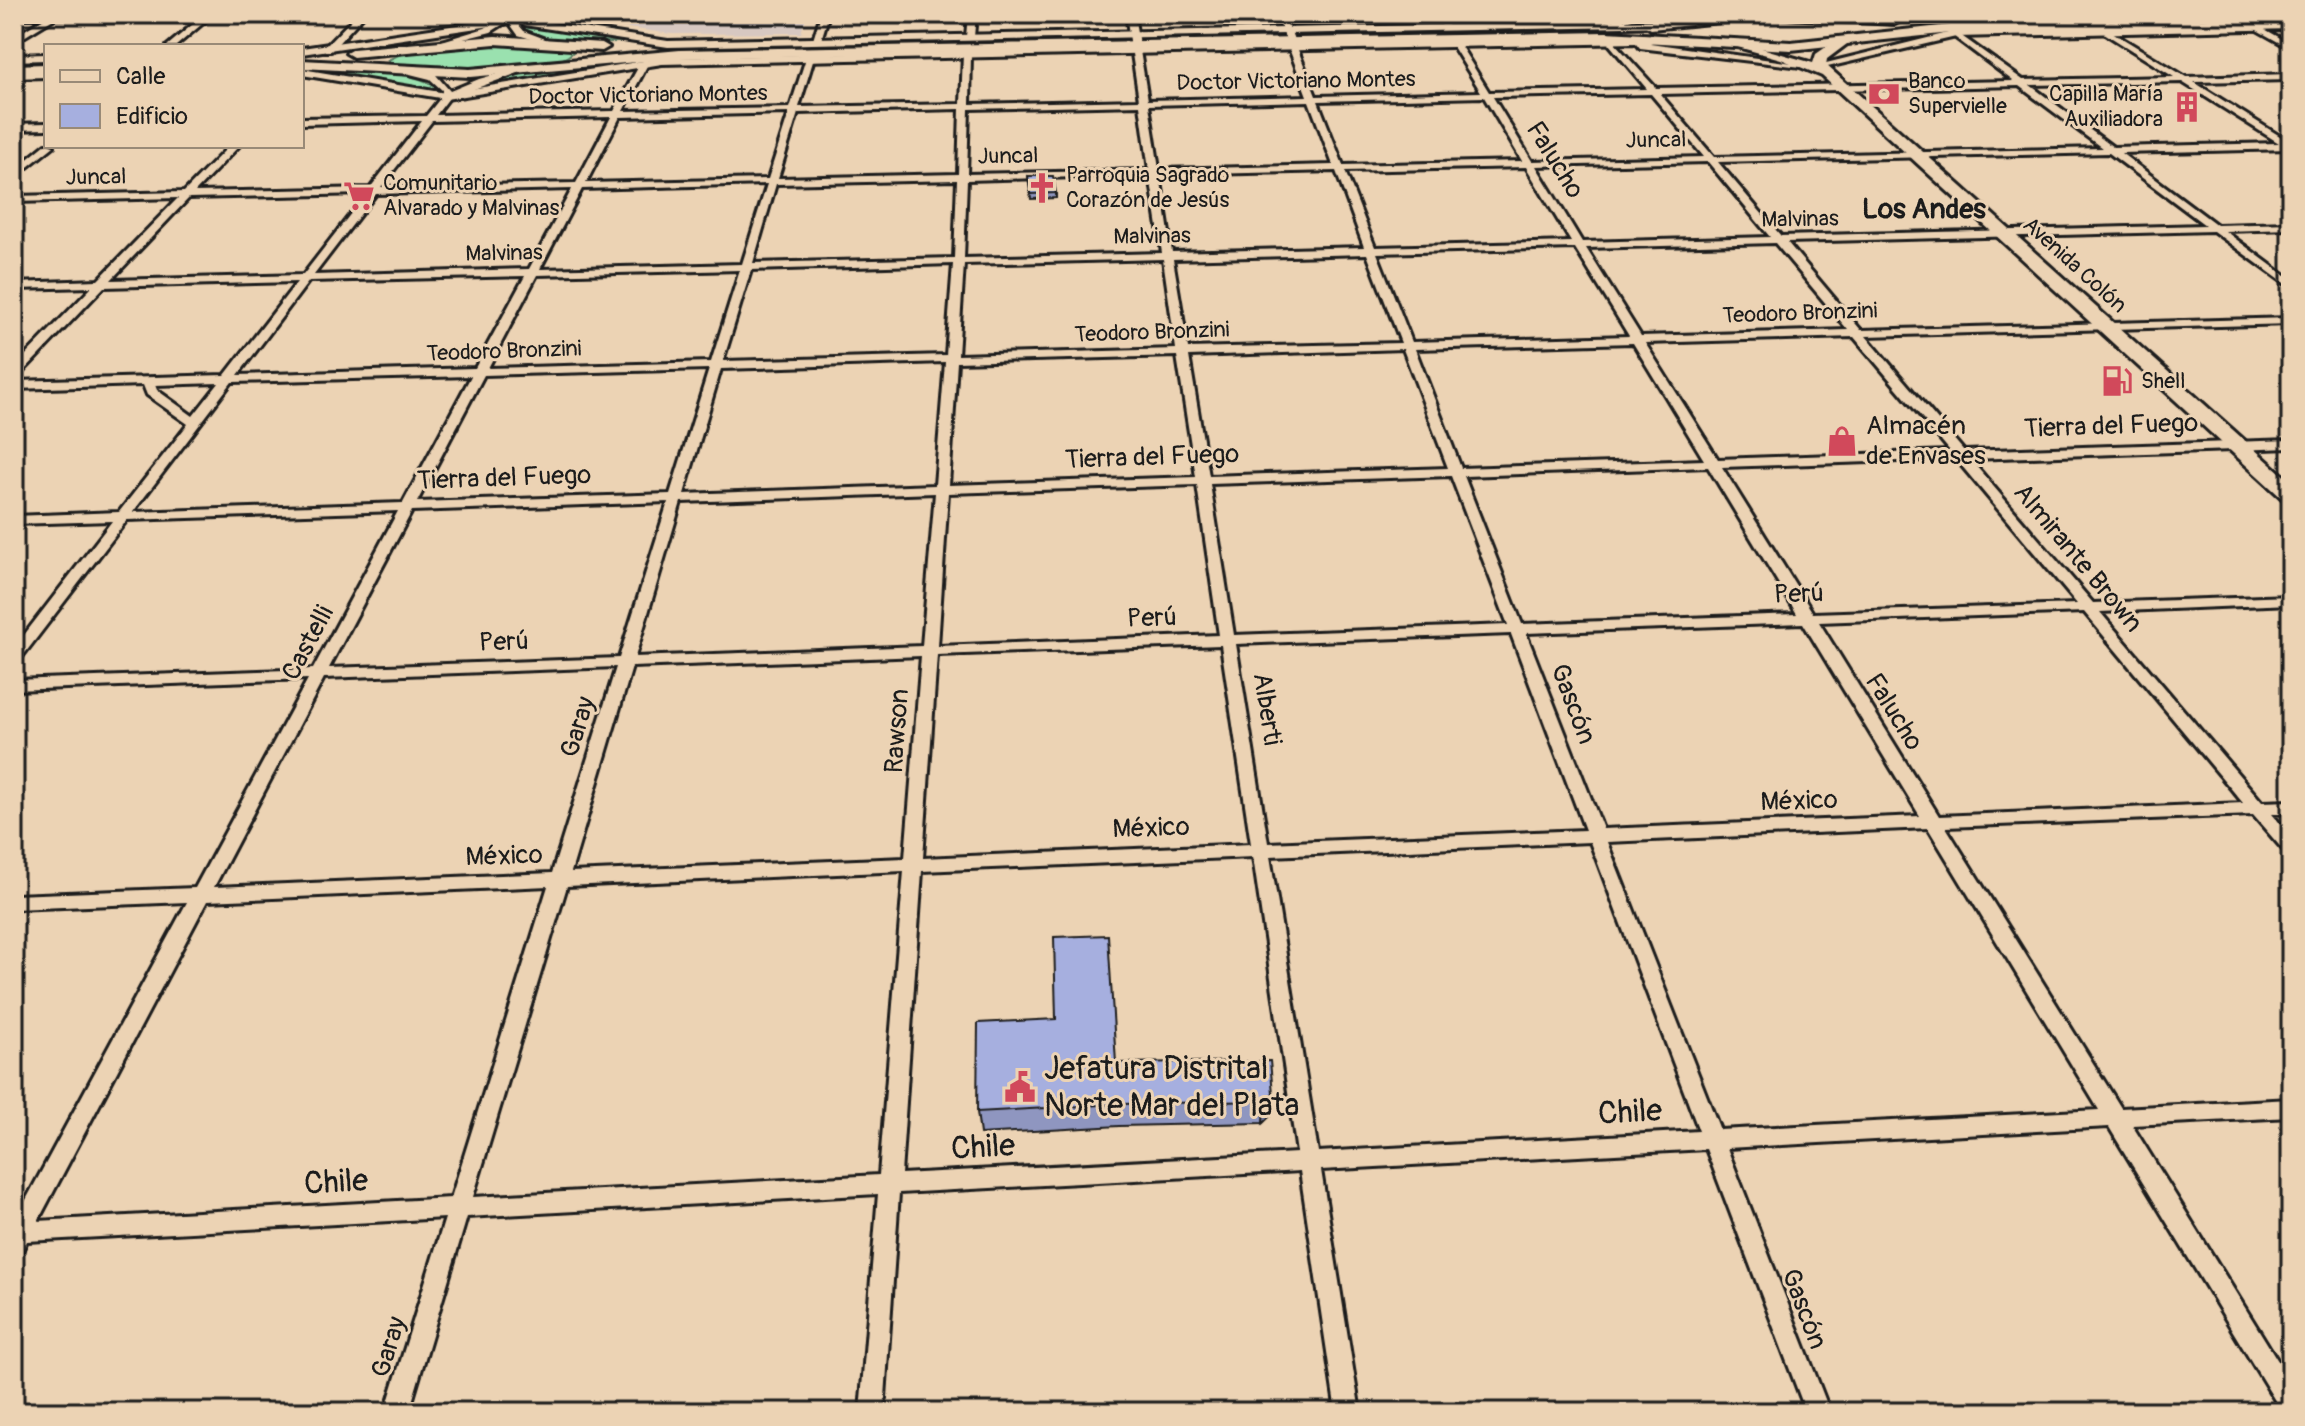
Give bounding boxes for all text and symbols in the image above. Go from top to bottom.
legend [44,44,304,148]
text: Calle [116,62,165,91]
street label: Doctor Victoriano Montes [1176,65,1416,97]
place label: Banco Supervielle [1908,67,2007,120]
bank icon: Banco Supervielle [1867,77,1901,111]
street label: Doctor Victoriano Montes [528,79,768,111]
place label: Capilla María Auxiliadora [2049,80,2163,133]
building icon: Capilla María Auxiliadora [2170,90,2204,124]
text: Edificio [116,102,188,131]
street label: Falucho [1519,116,1591,204]
street label: Juncal [1625,125,1687,155]
street label: Juncal [977,141,1039,171]
place label: Parroquia Sagrado Corazón de Jesús [1066,161,1229,214]
street label: Juncal [65,162,127,192]
place label: Comunitario Alvarado y Malvinas [383,169,559,222]
church icon: Parroquia Sagrado Corazón de Jesús [1025,171,1059,205]
supermarket icon: Comunitario Alvarado y Malvinas [342,179,376,213]
district label: Los Andes [1862,192,1986,227]
street label: Malvinas [1761,204,1839,234]
street label: Avenida Colón [2017,211,2133,319]
street label: Malvinas [1113,221,1191,251]
street label: Malvinas [465,238,543,268]
street label: Teodoro Bronzini [1722,296,1878,330]
street label: Teodoro Bronzini [1074,315,1230,349]
street label: Teodoro Bronzini [426,334,582,368]
fuel station icon: Shell [2100,364,2134,398]
place label: Shell [2141,367,2185,395]
street label: Tierra del Fuego [2023,407,2199,445]
place label: Almacén de Envases [1866,410,1986,472]
shop icon: Almacén de Envases [1825,424,1859,458]
street label: Tierra del Fuego [1064,438,1240,476]
street label: Tierra del Fuego [416,459,592,497]
street label: Almirante Brown [2007,477,2149,639]
street label: Perú [1773,577,1825,611]
street label: Castelli [275,600,341,686]
street label: Perú [1126,601,1178,635]
street label: Perú [478,625,530,659]
street label: Gascón [1543,659,1603,749]
street label: Falucho [1858,668,1930,756]
street label: Alberti [1245,670,1289,748]
street label: Rawson [878,688,916,774]
street label: Garay [554,693,602,761]
street label: México [1760,784,1838,818]
street label: México [1112,811,1190,845]
street label: México [465,839,543,873]
place label: Jefatura Distrital Norte Mar del Plata [1044,1049,1299,1126]
public building icon: Jefatura Distrital Norte Mar del Plata [1003,1070,1037,1104]
street label: Chile [1597,1090,1663,1134]
street label: Chile [950,1125,1016,1169]
street label: Chile [303,1160,369,1204]
street label: Gascón [1774,1264,1834,1354]
street label: Garay [365,1313,413,1381]

